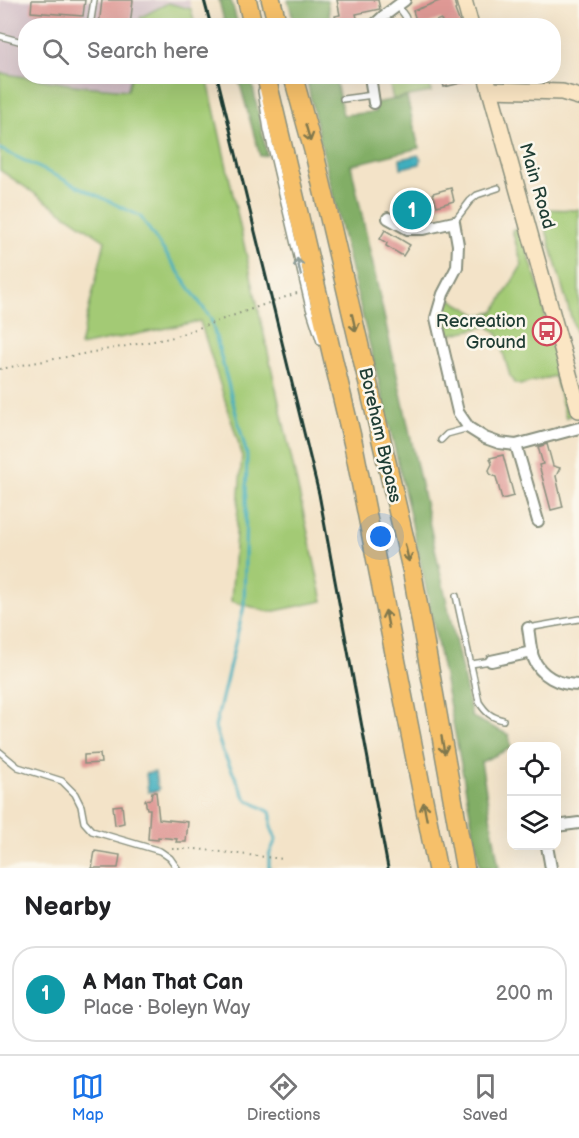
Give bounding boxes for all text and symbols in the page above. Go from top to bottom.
search box [18,18,561,84]
icon: search [39,35,72,68]
text: Search here [87,38,209,65]
one-way arrow [303,123,314,142]
street label: Main Road [515,141,559,231]
pin: 1 [392,188,432,232]
one-way arrow [293,257,305,276]
place label: Recreation Ground [436,311,526,353]
one-way arrow [348,313,360,332]
bus stop icon: Recreation Ground [531,315,563,347]
street label: Boreham Bypass [354,365,406,505]
your location [366,522,395,551]
one-way arrow [402,544,414,563]
one-way arrow [381,610,393,629]
one-way arrow [438,735,449,754]
map controls [507,742,561,850]
button: locate [507,742,561,796]
button: layers [507,796,561,850]
one-way arrow [419,801,431,820]
text: Nearby [24,892,111,923]
text: A Man That Can [83,969,243,996]
text: 1 [41,982,50,1006]
text: 200 m [496,982,553,1006]
text: Place · Boleyn Way [83,996,250,1020]
tab: Map [71,1070,104,1125]
tab: Directions [247,1070,320,1125]
tab: Saved [463,1070,508,1125]

